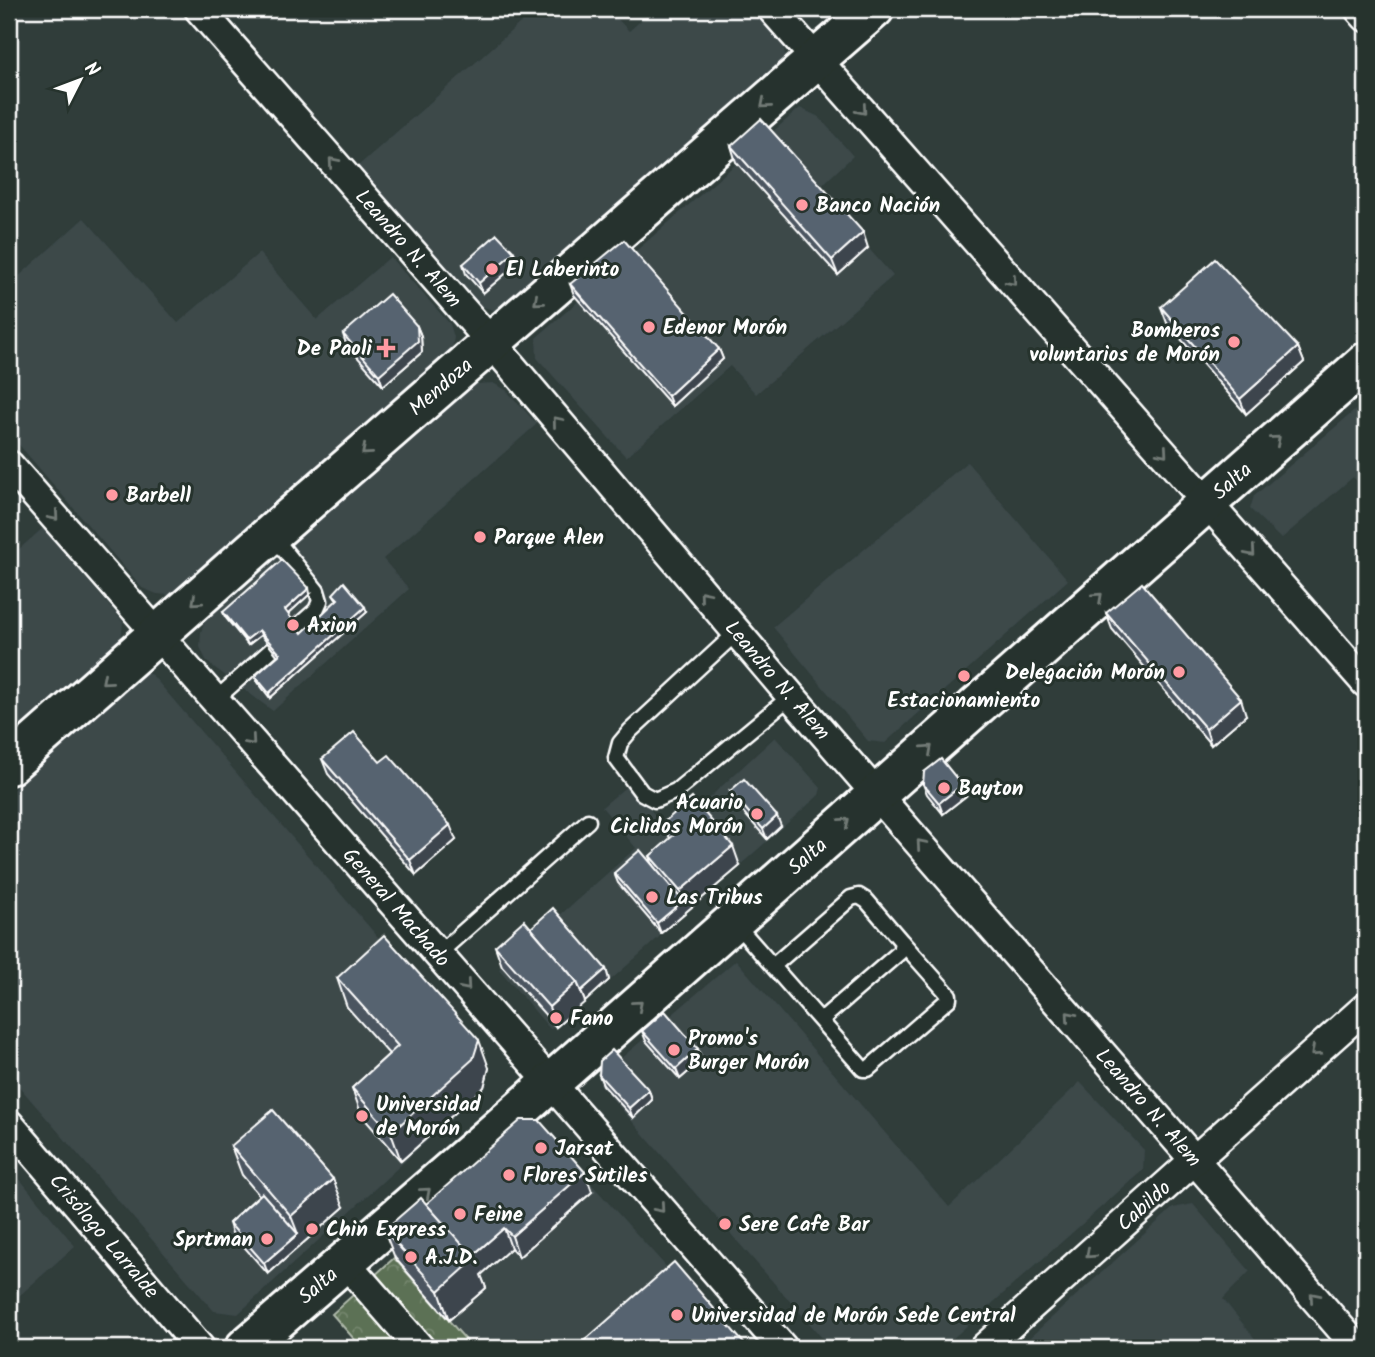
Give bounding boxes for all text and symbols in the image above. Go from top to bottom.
north arrow [46,46,116,116]
text: N [76,55,106,84]
one-way arrow [760,96,773,108]
one-way arrow [854,102,866,115]
one-way arrow [329,157,341,170]
street label: Leandro N. Alem [346,182,469,316]
place label: Banco Nación [816,190,940,223]
marker: Banco Nación [794,197,810,213]
place label: El Laberinto [506,254,620,287]
marker: El Laberinto [484,261,500,277]
one-way arrow [1004,273,1016,286]
one-way arrow [533,293,546,305]
place label: Edenor Morón [663,312,787,345]
place label: Bomberos voluntarios de Morón [1030,315,1220,372]
marker: Edenor Morón [641,319,657,335]
place label: De Paoli [297,333,373,366]
marker: Bomberos voluntarios de Morón [1226,334,1242,350]
marker: De Paoli [378,340,394,356]
street label: Mendoza [402,350,481,425]
one-way arrow [553,416,565,429]
one-way arrow [1268,436,1281,448]
one-way arrow [361,443,374,455]
one-way arrow [1154,444,1167,457]
street label: Salta [1205,455,1260,509]
place label: Barbell [126,480,191,513]
marker: Barbell [104,487,120,503]
one-way arrow [46,508,58,521]
place label: Parque Alen [494,522,604,555]
marker: Parque Alen [472,529,488,545]
one-way arrow [1243,544,1255,557]
one-way arrow [700,590,712,603]
one-way arrow [191,593,204,605]
one-way arrow [1090,593,1103,606]
place label: Axion [307,610,357,643]
street label: Leandro N. Alem [716,613,838,748]
marker: Axion [285,617,301,633]
place label: Delegación Morón [1005,657,1165,690]
marker: Delegación Morón [1171,664,1187,680]
marker: Estacionamiento [956,668,972,684]
one-way arrow [102,672,115,684]
place label: Estacionamiento [888,685,1041,718]
one-way arrow [243,733,256,746]
one-way arrow [920,745,933,757]
place label: Bayton [958,773,1023,806]
marker: Bayton [936,780,952,796]
place label: Acuario Ciclidos Morón [610,787,743,844]
marker: Acuario Ciclidos Morón [749,806,765,822]
one-way arrow [837,818,850,830]
street label: Salta [781,830,836,884]
one-way arrow [916,839,929,852]
street label: General Machado [334,841,457,976]
place label: Las Tribus [666,882,763,915]
marker: Las Tribus [644,889,660,905]
one-way arrow [458,978,470,991]
one-way arrow [629,1001,642,1013]
place label: Fano [570,1003,614,1036]
marker: Fano [548,1010,564,1026]
one-way arrow [1066,1011,1078,1024]
place label: Promo's Burger Morón [688,1023,809,1080]
street label: Leandro N. Alem [1086,1041,1209,1175]
marker: Promo's Burger Morón [666,1042,682,1058]
one-way arrow [1311,1044,1324,1056]
place label: Universidad de Morón [376,1089,482,1146]
marker: Universidad de Morón [354,1108,370,1124]
place label: Jarsat [555,1133,614,1166]
marker: Jarsat [533,1140,549,1156]
place label: Flores Sutiles [523,1160,648,1193]
street label: Crisólogo Larralde [40,1167,167,1307]
marker: Flores Sutiles [501,1167,517,1183]
street label: Cabildo [1110,1173,1179,1240]
one-way arrow [418,1188,431,1200]
place label: Feine [474,1199,523,1232]
one-way arrow [651,1199,664,1212]
marker: Feine [452,1206,468,1222]
place label: Sere Cafe Bar [739,1209,871,1242]
place label: Chin Express [326,1214,446,1247]
marker: Sere Cafe Bar [717,1216,733,1232]
marker: Chin Express [304,1221,320,1237]
place label: Sprtman [173,1224,253,1257]
marker: Sprtman [259,1231,275,1247]
place label: A.J.D. [425,1242,477,1275]
one-way arrow [1085,1246,1098,1258]
marker: A.J.D. [403,1249,419,1265]
street label: Salta [291,1259,346,1313]
one-way arrow [1310,1292,1322,1305]
place label: Universidad de Morón Sede Central [691,1300,1016,1333]
marker: Universidad de Morón Sede Central [669,1307,685,1323]

